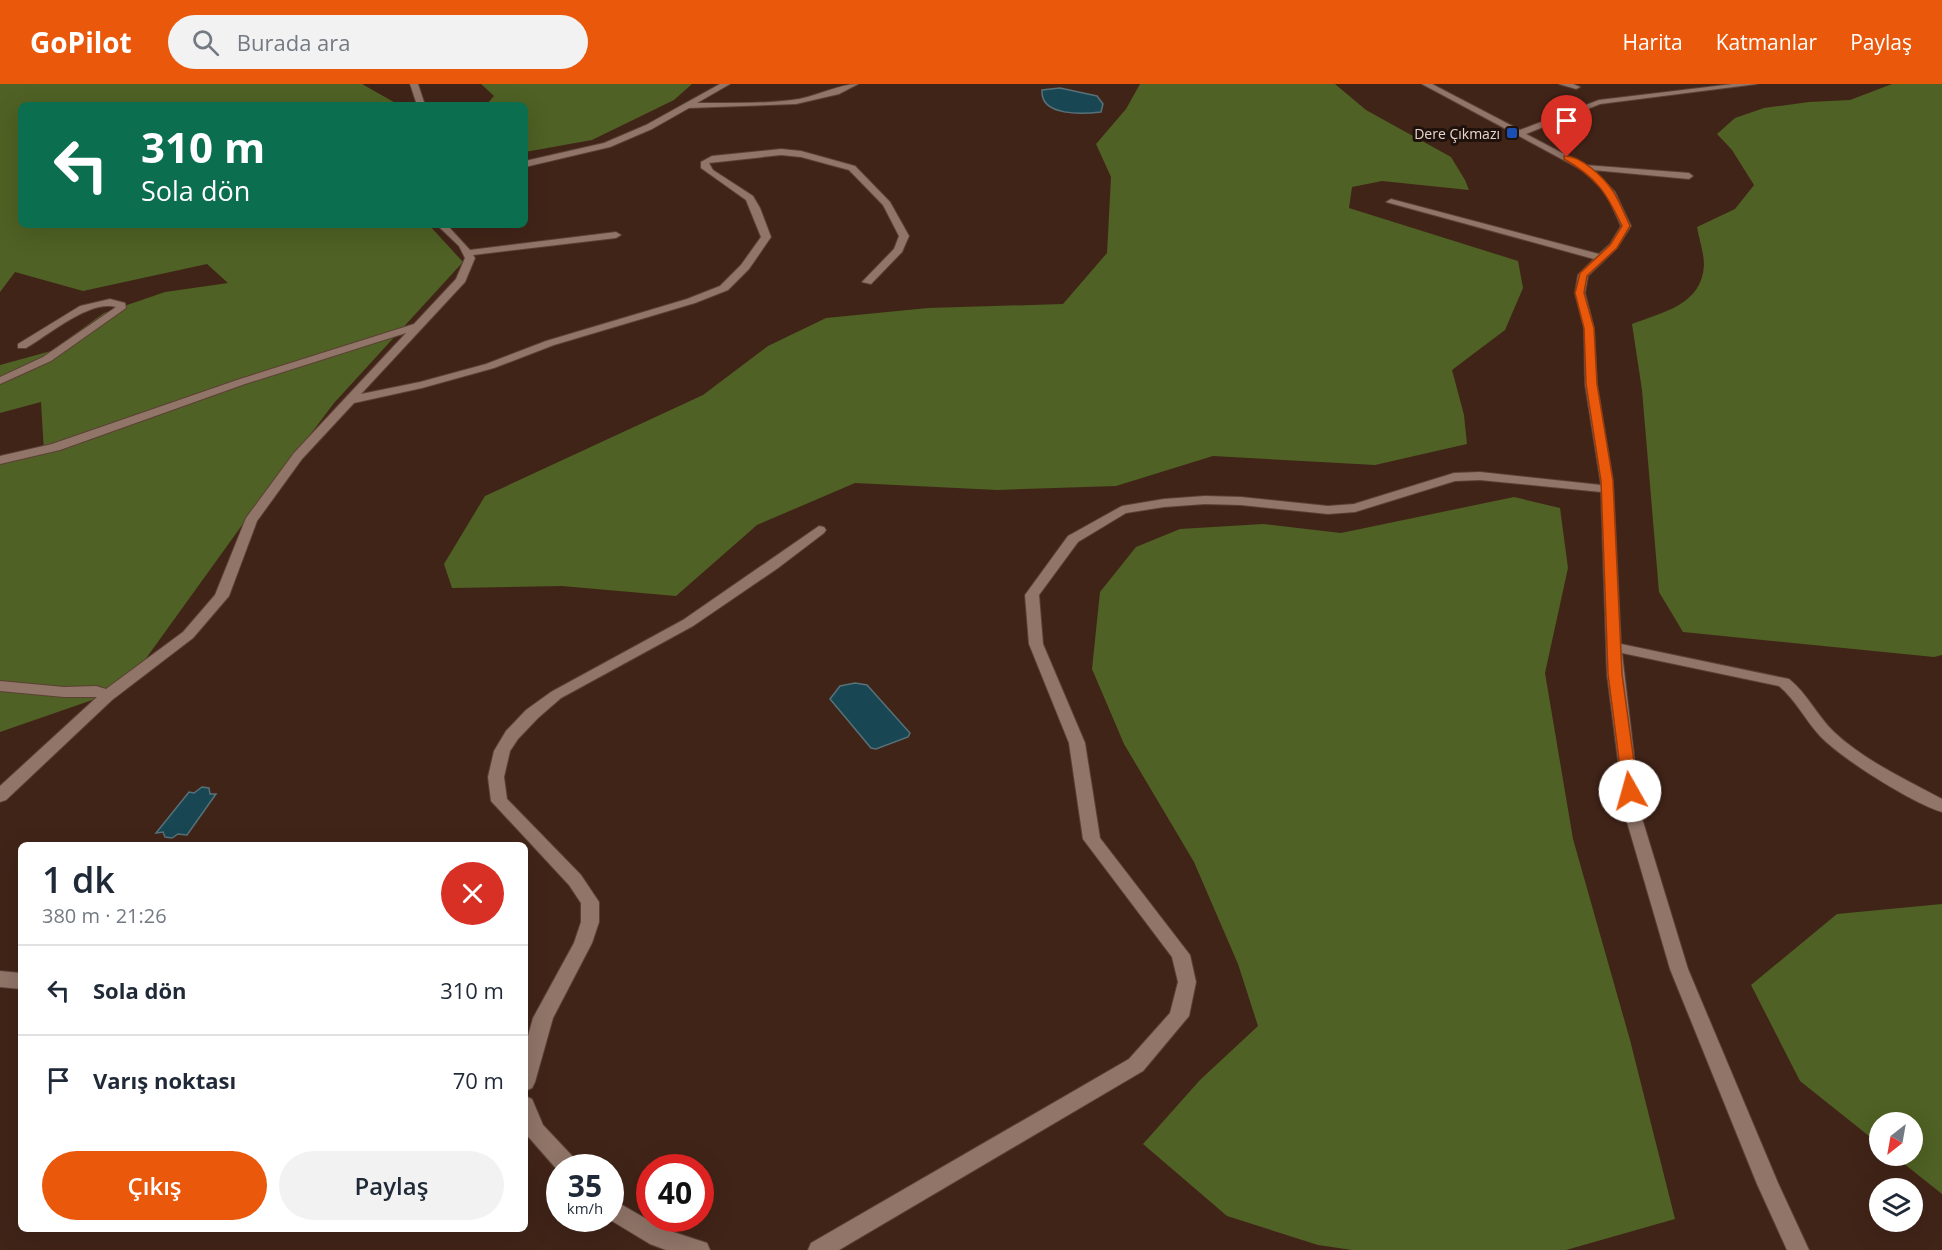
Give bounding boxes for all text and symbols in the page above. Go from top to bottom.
search box [168,15,588,69]
text: GoPilot [30,23,132,61]
icon: search [189,26,222,59]
text: Burada ara [237,27,351,57]
text: Harita [1622,28,1683,56]
text: Katmanlar [1716,28,1817,56]
text: Paylaş [1850,28,1912,56]
pin [1541,95,1592,157]
icon: arrive [1550,104,1583,137]
text: 310 m [141,118,265,175]
place label: Dere Çıkmazı [1414,124,1500,143]
icon: left [42,126,120,204]
marker: Dere Çıkmazı [1505,126,1519,140]
text: Sola dön [141,172,250,209]
position arrow [1598,759,1662,823]
text: 1 dk [42,855,115,904]
button: close [441,862,504,925]
text: 380 m · 21:26 [42,902,167,929]
icon: left [42,974,75,1007]
text: Sola dön [93,975,186,1005]
text: 310 m [440,975,504,1005]
icon: arrive [42,1064,75,1097]
text: Varış noktası [93,1065,236,1095]
text: 70 m [453,1065,504,1095]
north arrow [1869,1112,1923,1166]
map controls [1869,1112,1923,1232]
button: Çıkış [42,1151,267,1220]
button: Paylaş [279,1151,504,1220]
speed limit sign: 40 [636,1154,714,1232]
text: 35 [568,1165,602,1206]
button: layers [1869,1178,1923,1232]
text: km/h [567,1198,603,1218]

